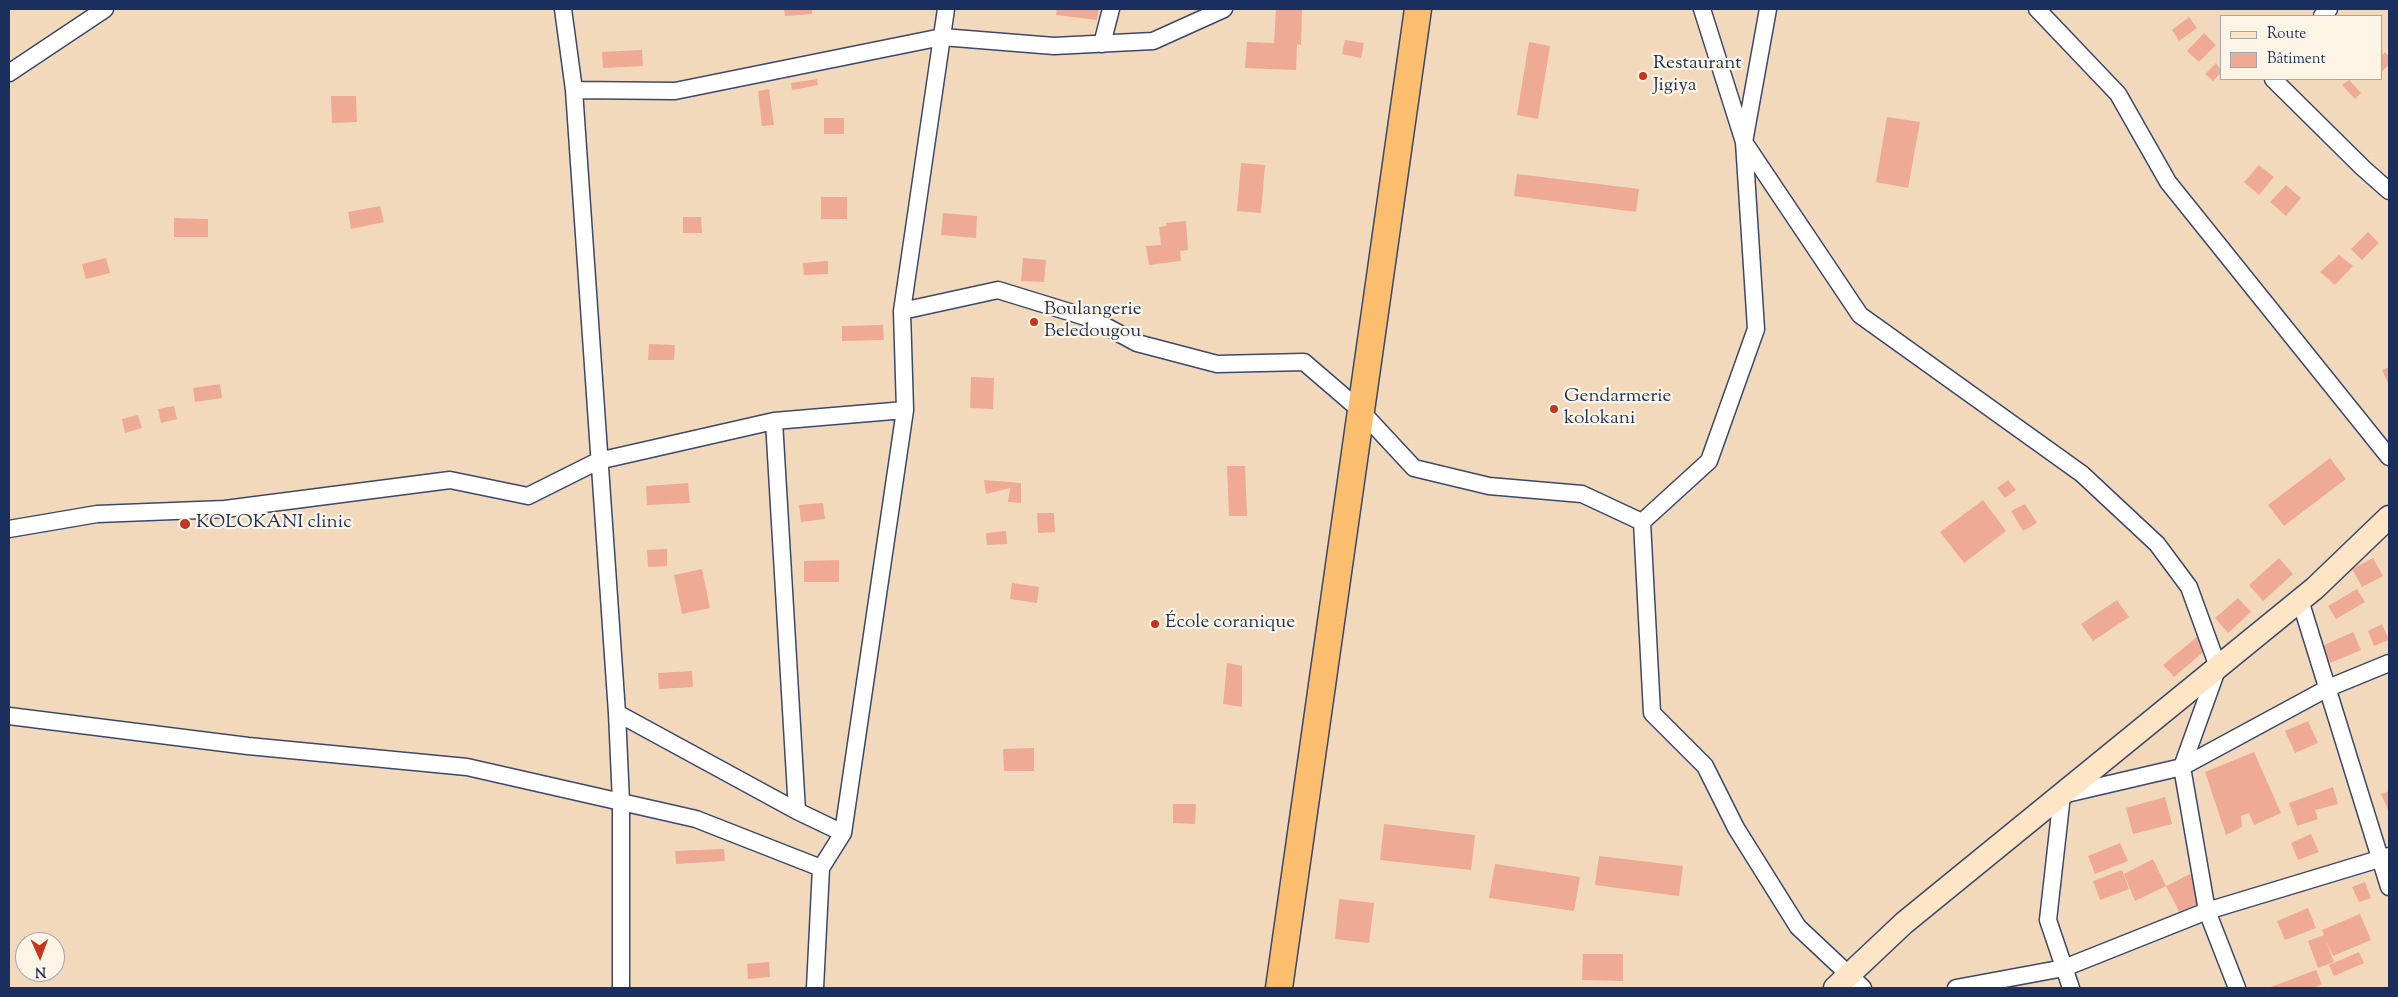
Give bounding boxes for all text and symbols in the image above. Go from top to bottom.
legend [2220,15,2383,80]
text: Route [2267,24,2306,45]
text: Bâtiment [2267,49,2326,70]
place label: Restaurant Jigiya [1653,54,1742,98]
marker: Restaurant Jigiya [1637,70,1649,82]
place label: Boulangerie Beledougou [1044,300,1142,344]
marker: Boulangerie Beledougou [1028,316,1040,328]
place label: Gendarmerie kolokani [1564,387,1671,431]
marker: Gendarmerie kolokani [1548,403,1560,415]
place label: KOLOKANI clinic [196,513,352,535]
marker: KOLOKANI clinic [178,517,192,531]
place label: École coranique [1165,613,1295,635]
marker: École coranique [1149,618,1161,630]
north arrow [15,932,65,982]
text: N [35,961,46,981]

